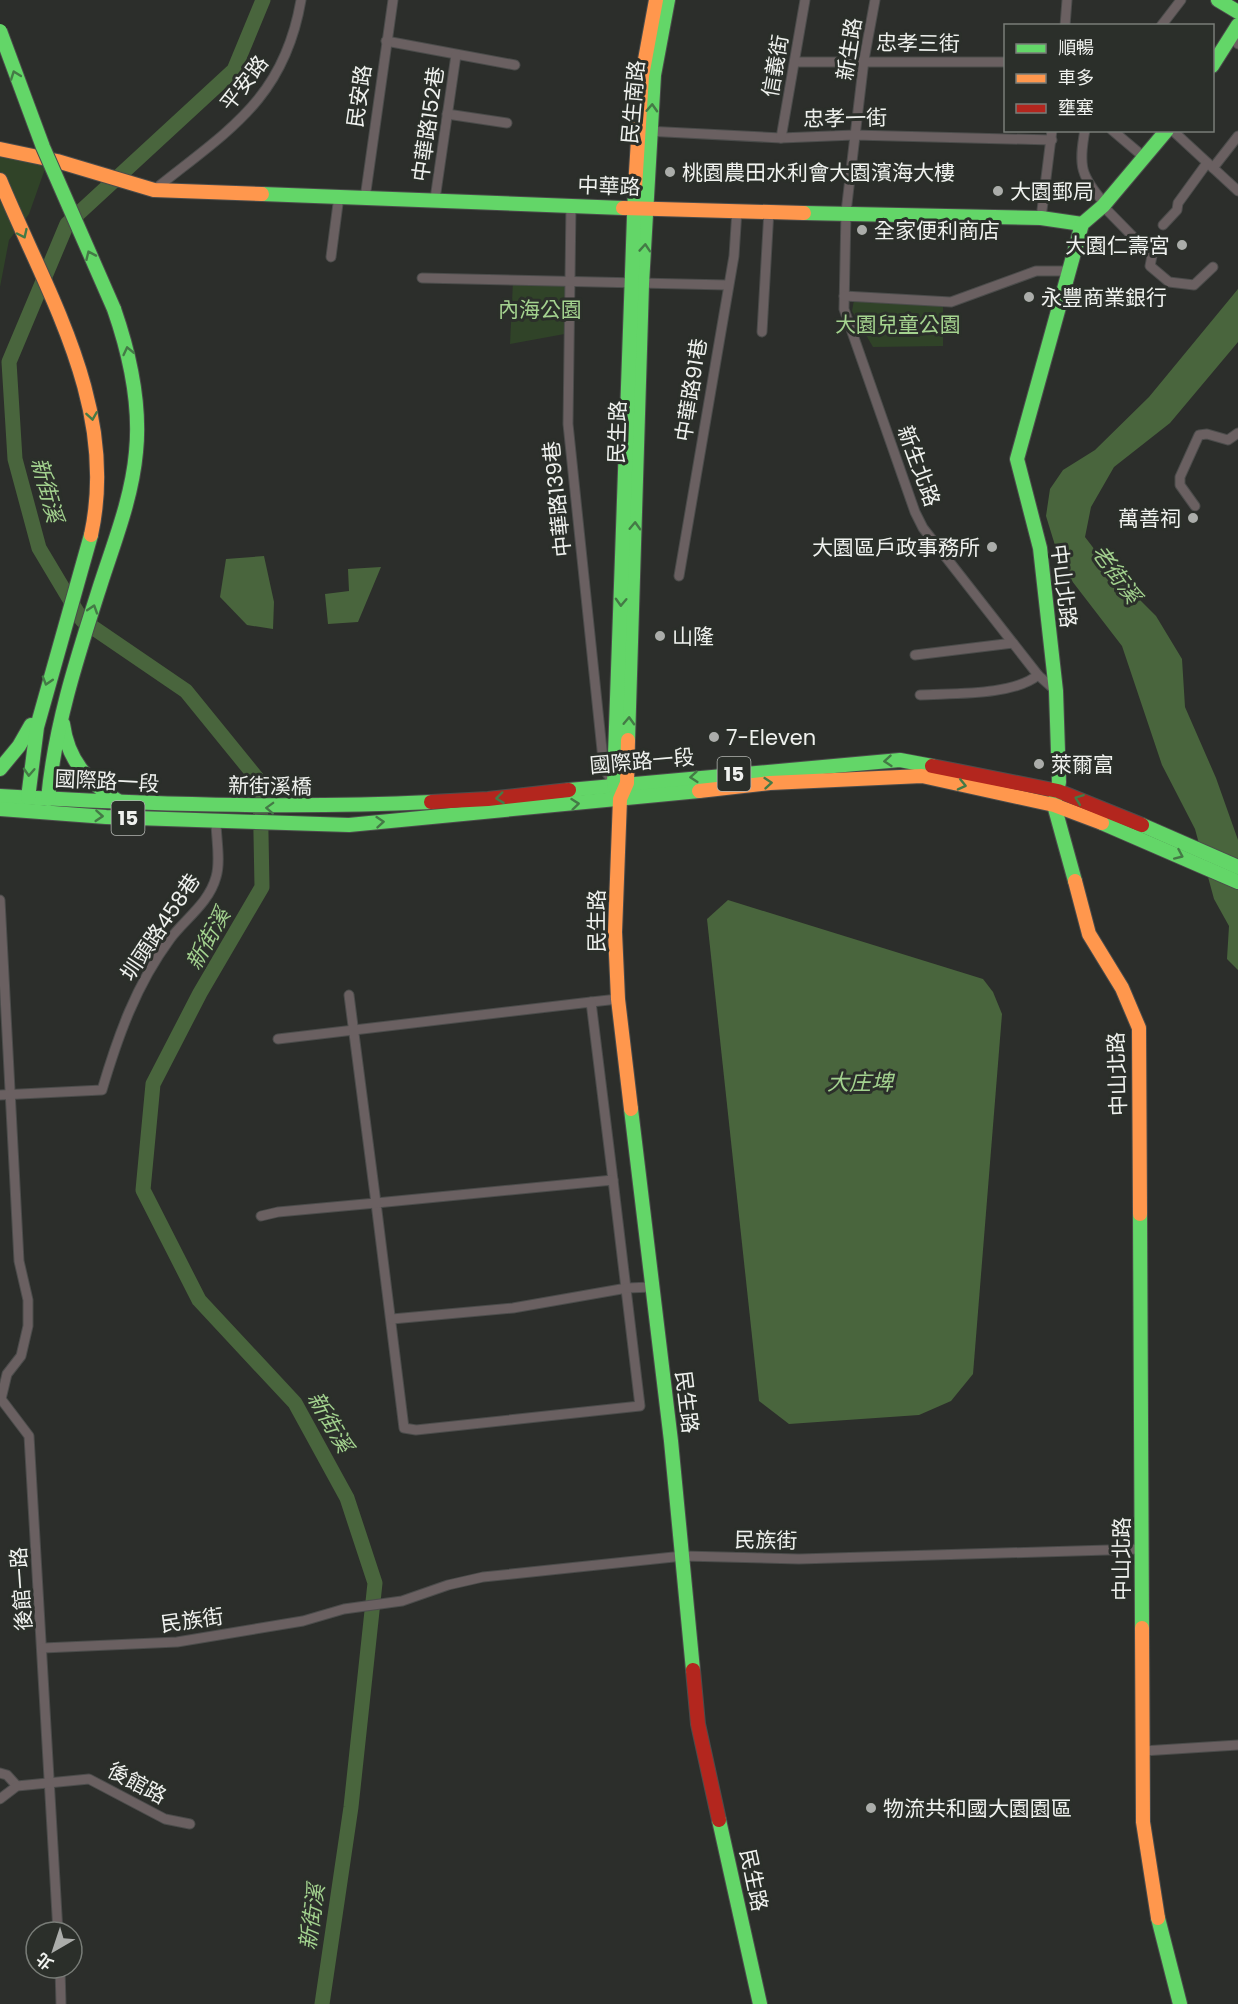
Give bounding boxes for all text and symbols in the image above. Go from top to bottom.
street label: 新生路 [830,16,868,82]
legend [1004,24,1214,132]
street label: 忠孝三街 [876,28,960,58]
street label: 信義街 [755,32,795,100]
text: 順暢 [1058,35,1094,60]
street label: 平安路 [213,49,275,117]
street label: 民生南路 [615,59,651,145]
street label: 民安路 [340,63,378,129]
street label: 中華路152巷 [406,65,450,183]
text: 車多 [1058,65,1094,90]
one-way arrow [10,70,23,81]
text: 壅塞 [1058,95,1094,120]
street label: 忠孝一街 [803,103,887,133]
one-way arrow [646,104,659,113]
place label: 桃園農田水利會大園濱海大樓 [682,158,955,187]
marker: 桃園農田水利會大園濱海大樓 [663,165,677,179]
street label: 中華路 [577,170,641,202]
place label: 大園郵局 [1010,177,1094,206]
marker: 大園郵局 [991,184,1005,198]
place label: 全家便利商店 [874,216,1000,245]
marker: 全家便利商店 [855,223,869,237]
one-way arrow [16,228,28,239]
place label: 大園仁壽宮 [1065,231,1170,260]
marker: 大園仁壽宮 [1175,238,1189,252]
one-way arrow [638,243,651,252]
one-way arrow [85,251,97,262]
place label: 永豐商業銀行 [1041,283,1167,312]
marker: 永豐商業銀行 [1022,290,1036,304]
park label: 內海公園 [498,295,582,324]
park label: 大園兒童公園 [835,310,961,339]
street label: 中華路91巷 [669,336,713,444]
one-way arrow [122,346,135,356]
street label: 民生路 [601,400,633,464]
one-way arrow [85,410,98,420]
street label: 新生北路 [891,422,947,510]
street label: 中華路139巷 [536,440,578,558]
water label: 新街溪 [23,454,71,529]
place label: 萬善祠 [1118,504,1181,533]
marker: 萬善祠 [1186,511,1200,525]
one-way arrow [629,522,642,531]
place label: 大園區戶政事務所 [812,533,980,562]
water label: 老街溪 [1084,538,1150,612]
marker: 大園區戶政事務所 [985,540,999,554]
street label: 中山北路 [1044,543,1084,629]
one-way arrow [615,598,627,607]
one-way arrow [86,604,99,615]
place label: 山隆 [672,622,714,651]
marker: 山隆 [653,629,667,643]
one-way arrow [42,675,55,686]
one-way arrow [623,717,636,726]
place label: 7-Eleven [726,723,816,752]
marker: 7-Eleven [707,730,721,744]
street label: 國際路一段 [588,742,696,780]
place label: 萊爾富 [1051,750,1114,779]
one-way arrow [884,754,893,767]
road number: 15 [718,757,750,791]
marker: 萊爾富 [1032,757,1046,771]
street label: 國際路一段 [54,764,160,798]
one-way arrow [22,767,35,776]
one-way arrow [690,770,699,783]
street label: 新街溪橋 [228,771,312,801]
one-way arrow [764,777,773,790]
one-way arrow [957,778,967,791]
one-way arrow [496,791,505,803]
one-way arrow [1074,794,1085,806]
one-way arrow [570,798,579,811]
road number: 15 [112,801,144,835]
one-way arrow [265,801,274,814]
one-way arrow [94,809,103,822]
one-way arrow [376,816,385,829]
one-way arrow [1172,848,1183,860]
street label: 圳頭路458巷 [113,868,207,986]
street label: 民生路 [582,890,611,953]
water label: 新街溪 [178,900,239,975]
street label: 中山北路 [1101,1032,1133,1116]
water label: 大庄埤 [827,1067,896,1098]
street label: 民生路 [669,1369,705,1435]
water label: 新街溪 [300,1386,361,1461]
street label: 中山北路 [1107,1517,1136,1601]
street label: 民族街 [734,1525,798,1555]
street label: 後館一路 [4,1546,38,1632]
street label: 民族街 [159,1601,225,1639]
street label: 後館路 [102,1755,172,1811]
place label: 物流共和國大園園區 [883,1794,1072,1823]
marker: 物流共和國大園園區 [864,1801,878,1815]
street label: 民生路 [733,1846,775,1914]
water label: 新街溪 [292,1879,332,1952]
north arrow [24,1920,84,1980]
text: 北 [31,1947,58,1975]

